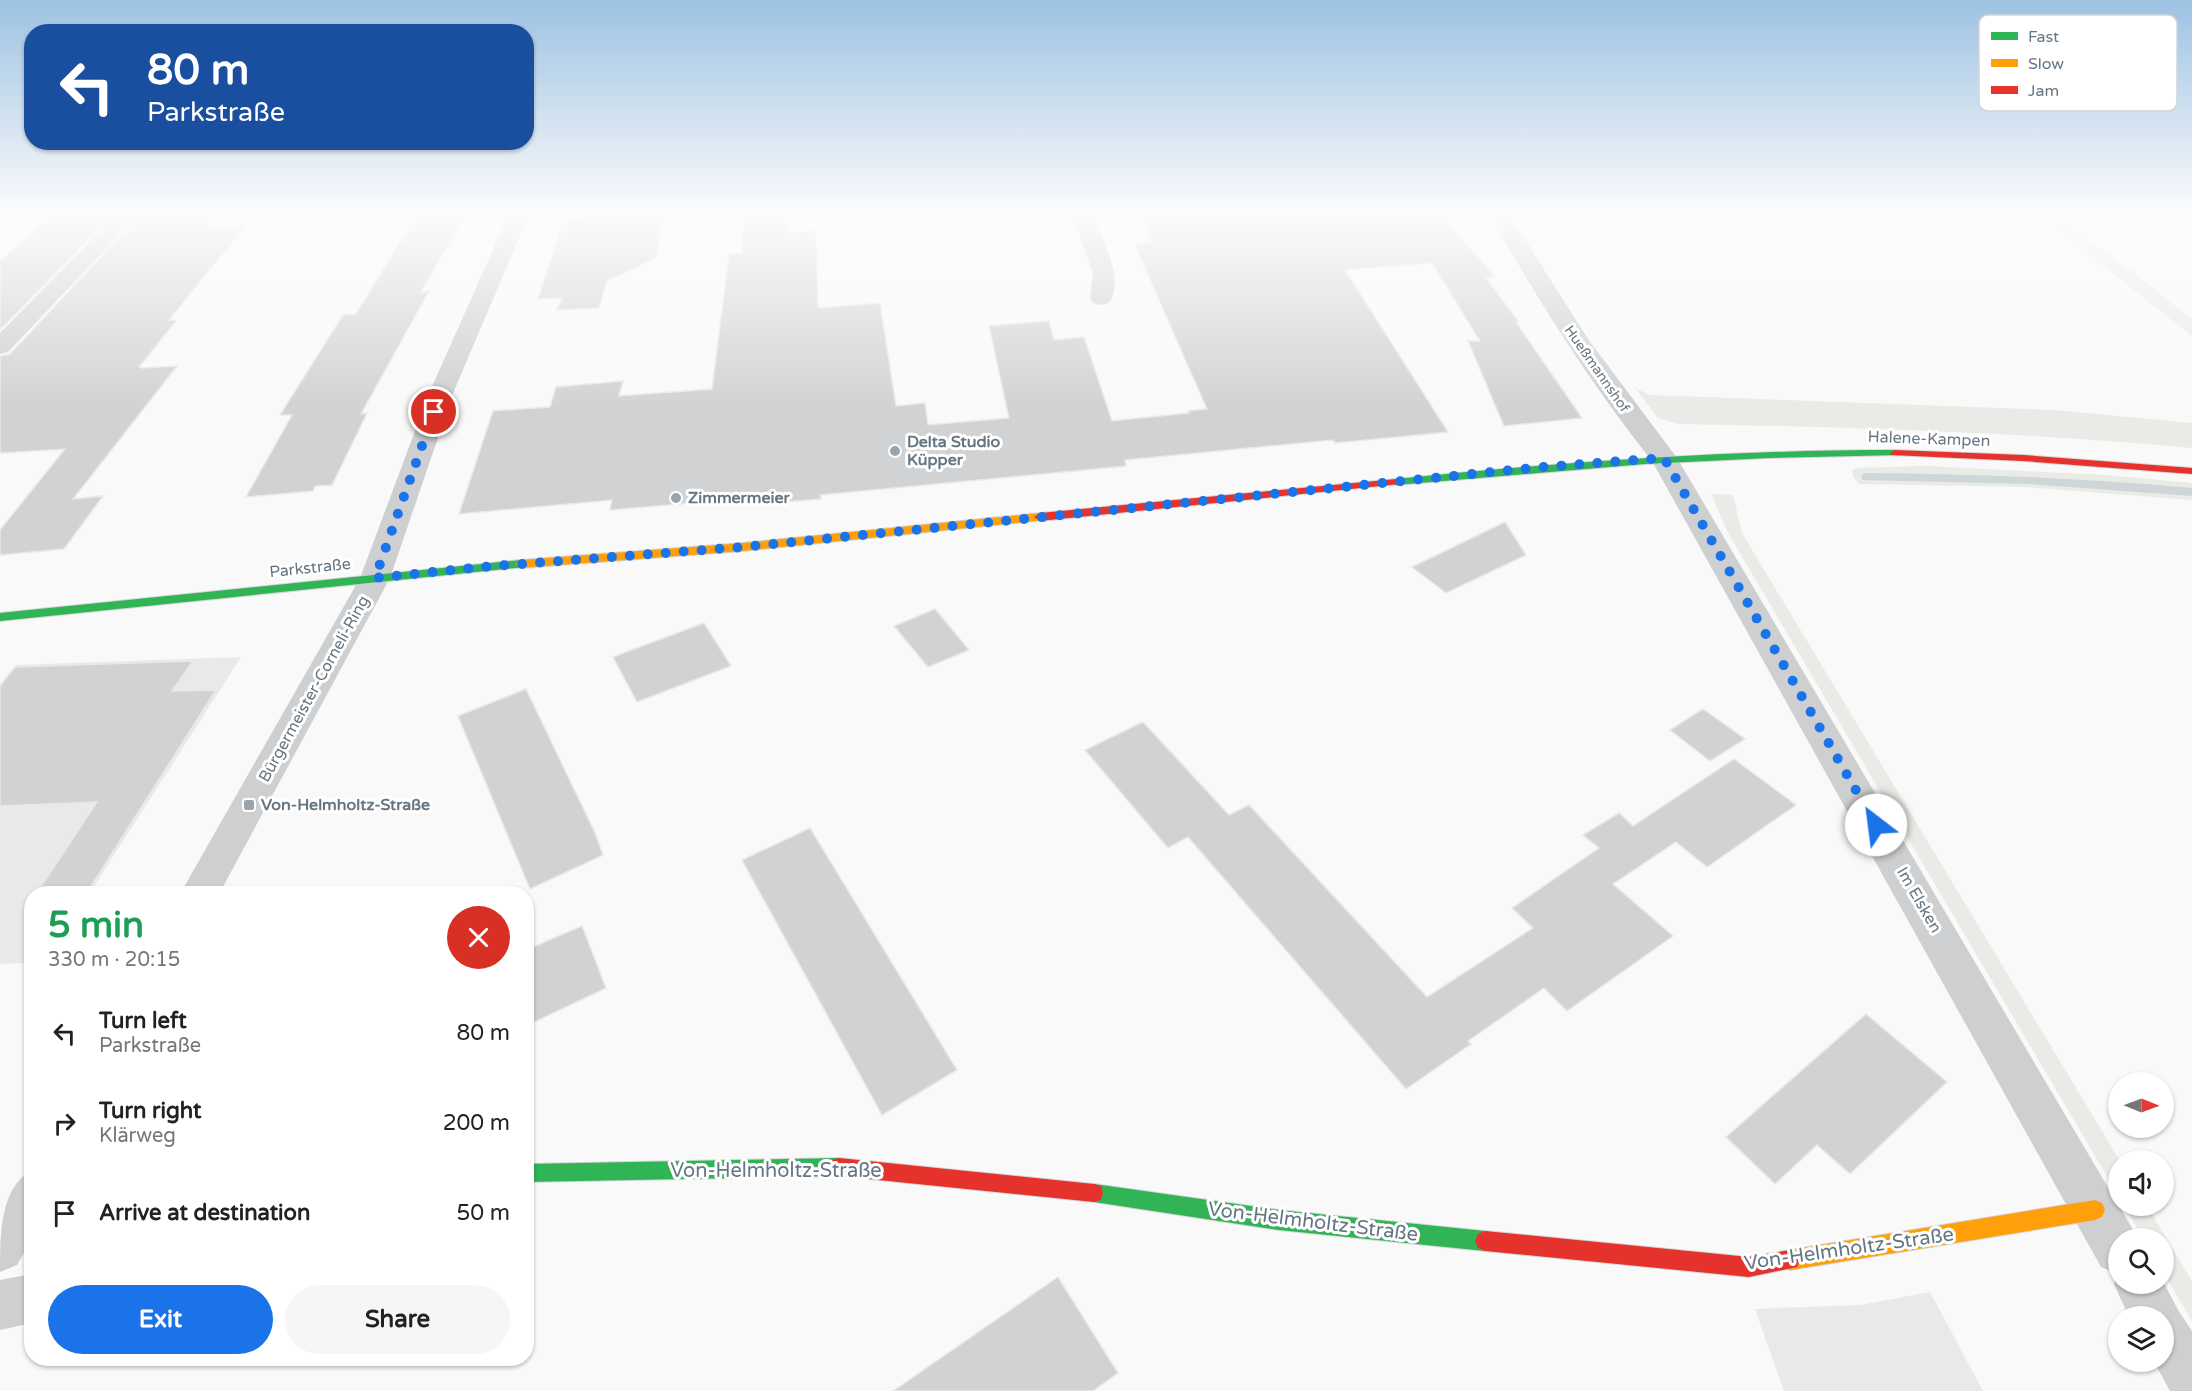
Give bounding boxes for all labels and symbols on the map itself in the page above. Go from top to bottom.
legend [1979,15,2177,111]
text: Fast [2028,27,2059,47]
text: Slow [2028,54,2064,74]
text: Jam [2028,81,2059,101]
street label: Hueßmannshof [1561,322,1634,416]
pin [408,386,459,437]
street label: Halene-Kampen [1867,427,1991,451]
place label: Delta Studio Küpper [907,432,1000,470]
marker: Delta Studio Küpper [888,444,902,458]
place label: Zimmermeier [688,488,791,508]
marker: Zimmermeier [669,491,683,505]
street label: Parkstraße [268,554,352,582]
street label: Bürgermeister-Corneli-Ring [254,592,374,786]
position arrow [1844,793,1908,857]
place label: Von-Helmholtz-Straße [261,795,430,815]
marker: Von-Helmholtz-Straße [242,798,256,812]
street label: Im Elsken [1892,864,1946,936]
north arrow [2108,1072,2174,1138]
street label: Von-Helmholtz-Straße [670,1159,882,1183]
street label: Von-Helmholtz-Straße [1207,1197,1419,1247]
street label: Von-Helmholtz-Straße [1743,1222,1955,1276]

